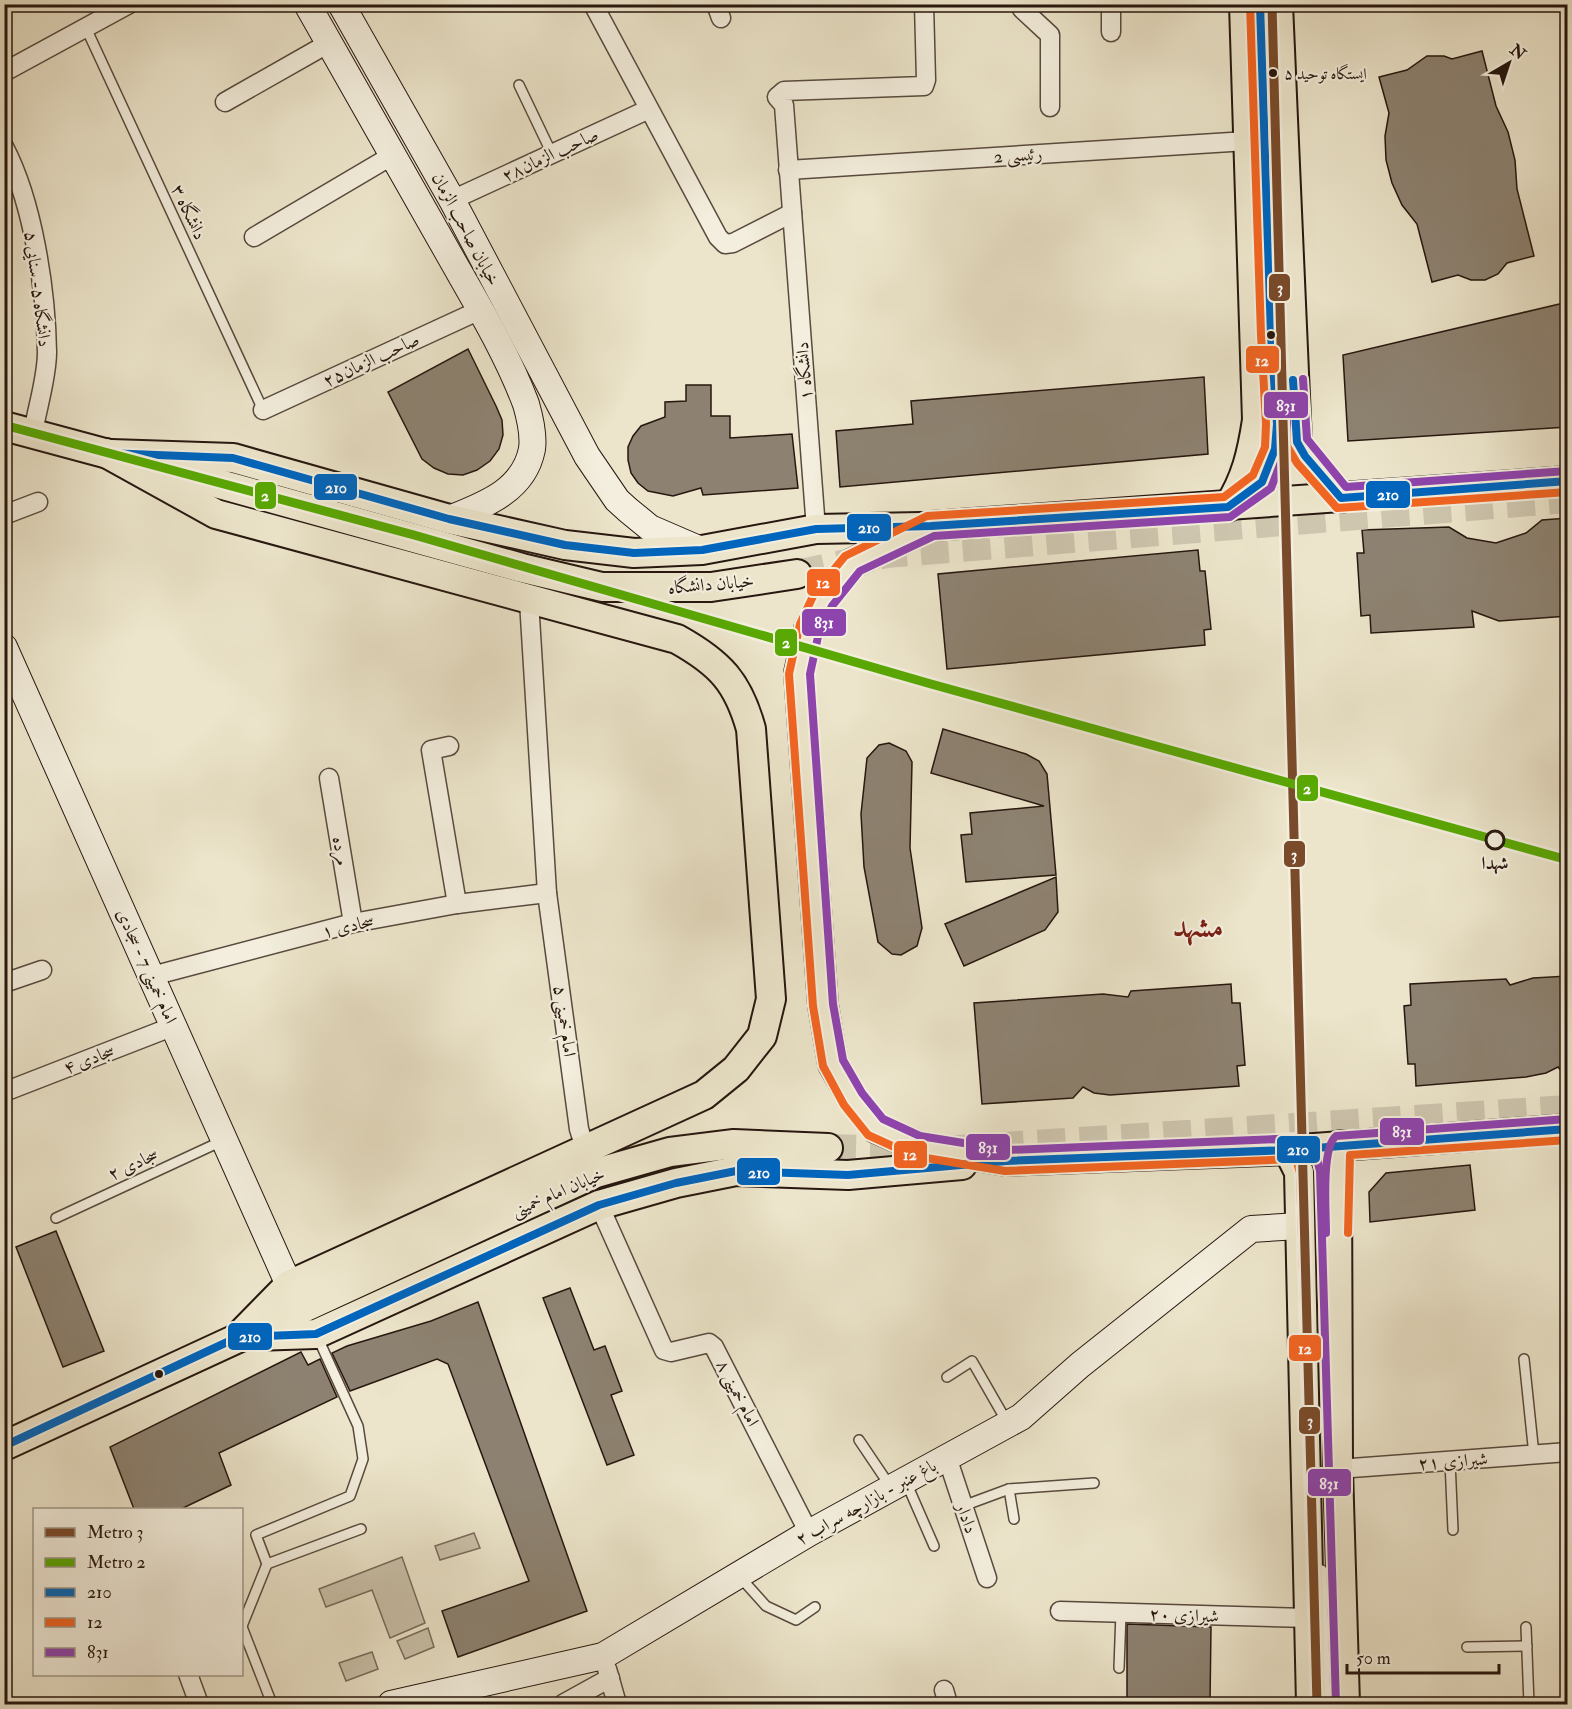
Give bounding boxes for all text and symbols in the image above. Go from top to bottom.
north arrow [1479,33,1539,93]
text: N [1505,39,1530,65]
place label: ایستگاه توحید ۵ [1284,63,1367,84]
marker: ایستگاه توحید ۵ [1267,67,1279,79]
street label: صاحب الزمان۲۸ [498,123,602,188]
street label: رئیسی 2 [993,142,1043,170]
street label: خیابان صاحب الزمان [426,169,505,290]
street label: دانشگاه ۳ [166,180,212,244]
street label: دانشگاه ۵- سنایی ۵ [19,230,57,348]
line badge: 3 [1268,273,1291,302]
text: 3 [1277,278,1283,298]
street label: صاحب الزمان۲۵ [319,328,423,393]
unlabelled marker [1265,329,1277,341]
street label: دانشگاه ۱ [790,341,818,401]
line badge: 12 [1245,345,1280,374]
text: 12 [1255,351,1269,371]
line badge: 831 [1263,391,1309,419]
text: 831 [1276,396,1296,416]
line badge: 210 [313,473,358,501]
text: 210 [325,478,347,498]
line badge: 210 [1365,480,1411,509]
line badge: 2 [254,481,277,510]
text: 210 [1377,485,1399,505]
text: 2 [261,486,269,506]
line badge: 210 [846,513,892,542]
text: 210 [858,518,880,538]
street label: خیابان دانشگاه [667,568,755,600]
line badge: 12 [806,568,841,597]
text: 12 [816,573,830,593]
line badge: 831 [801,608,847,637]
text: 831 [814,613,834,633]
line badge: 2 [774,628,798,657]
text: 2 [782,633,790,653]
line badge: 2 [1296,774,1319,802]
text: 2 [1303,779,1311,799]
marker: شهدا [1485,830,1505,850]
street label: مرده [326,835,354,868]
line badge: 3 [1283,840,1306,868]
text: 3 [1291,845,1297,865]
place label: شهدا [1482,852,1508,875]
street label: امام خمینی 7 - سجادی [107,905,182,1029]
street label: سجادی ۱ [320,909,376,944]
district label: مشهد [1173,909,1224,946]
street label: امام خمینی ۵ [544,984,581,1059]
street label: سجادی ۴ [60,1039,118,1080]
line badge: 831 [1379,1117,1425,1146]
text: 831 [1392,1122,1412,1142]
line badge: 831 [965,1133,1011,1161]
line badge: 210 [1276,1135,1321,1164]
text: 831 [978,1138,998,1158]
line badge: 12 [893,1140,928,1169]
text: 210 [1287,1140,1309,1160]
street label: سجادی ۲ [104,1143,162,1186]
text: 12 [903,1145,917,1165]
line badge: 210 [736,1157,781,1186]
street label: خیابان امام خمینی [508,1162,610,1226]
text: 210 [748,1163,770,1183]
line badge: 210 [227,1322,273,1351]
text: 210 [239,1327,261,1347]
line badge: 12 [1288,1334,1322,1362]
text: 12 [1298,1339,1312,1359]
street label: امام خمینی ۸ [707,1356,764,1432]
unlabelled marker [153,1368,165,1380]
line badge: 3 [1298,1406,1321,1435]
text: 3 [1307,1411,1313,1431]
street label: شیرازی ۲۱ [1417,1448,1489,1475]
street label: باغ عنبر - بازارچه سراب ۲ [792,1454,942,1553]
line badge: 831 [1307,1468,1352,1497]
text: 831 [1319,1474,1339,1494]
street label: دادار [950,1498,982,1537]
legend [33,1508,243,1676]
text: Metro 3 [87,1521,143,1544]
text: Metro 2 [87,1551,146,1574]
text: 210 [87,1581,112,1604]
street label: شیرازی ۲۰ [1149,1603,1219,1628]
text: 12 [87,1611,103,1634]
scale bar [1347,1637,1498,1675]
text: 831 [87,1641,109,1664]
text: 50 m [1356,1647,1391,1670]

